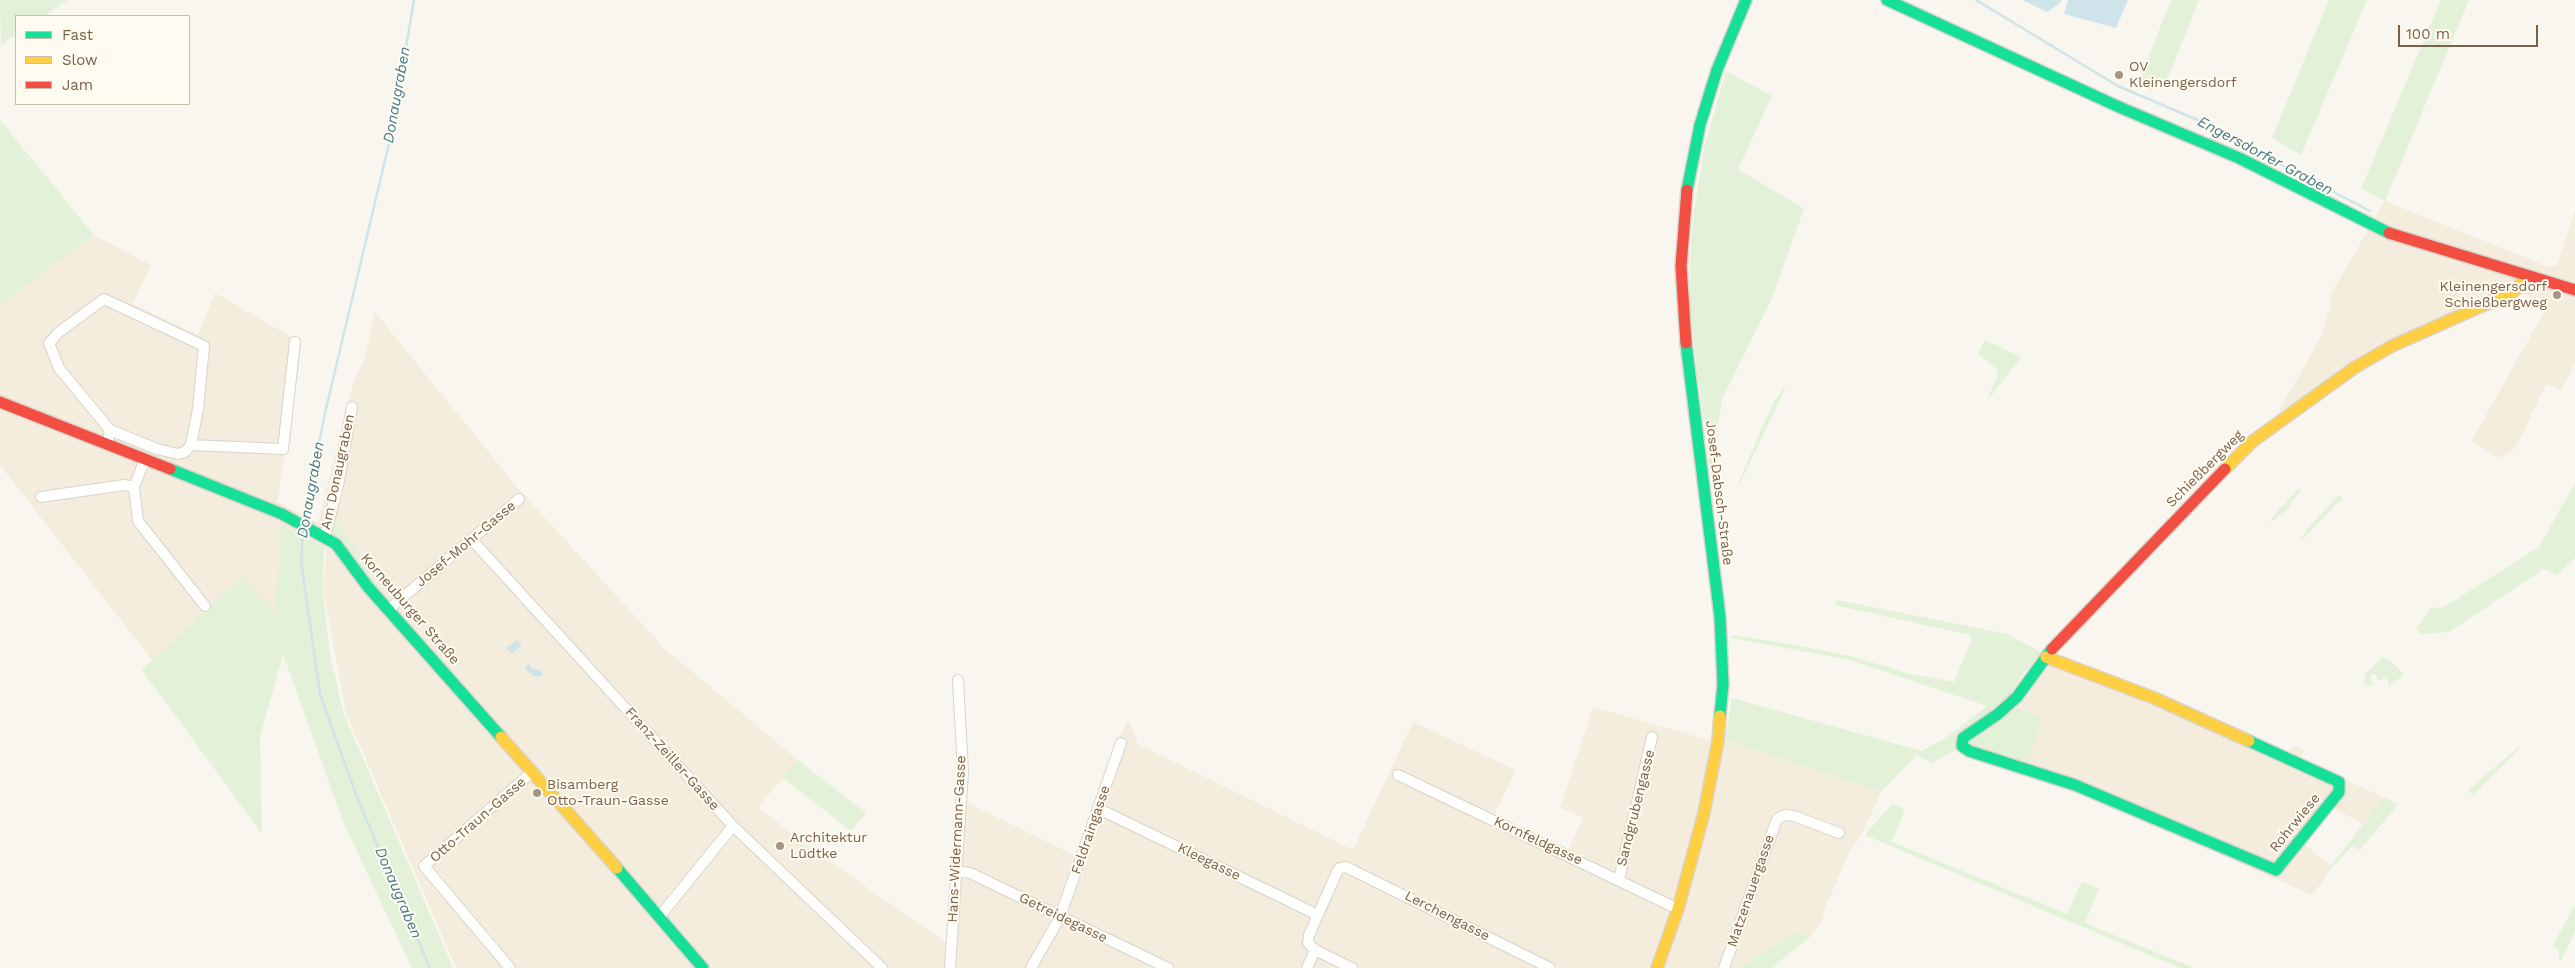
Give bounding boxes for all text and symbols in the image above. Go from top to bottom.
legend [15,15,190,105]
scale bar [2400,15,2540,47]
text: 100 m [2406,25,2450,43]
text: Fast [62,26,93,44]
water label: Donaugraben [380,45,414,145]
text: Slow [62,51,98,69]
place label: OV Kleinengersdorf [2129,59,2236,92]
marker: OV Kleinengersdorf [2113,69,2125,81]
text: Jam [62,76,93,94]
water label: Engersdorfer Graben [2194,113,2336,199]
place label: Kleinengersdorf Schießbergweg [2440,279,2547,312]
marker: Kleinengersdorf Schießbergweg [2551,289,2563,301]
street label: Am Donaugraben [318,413,358,531]
street label: Josef-Dabsch-Straße [1702,420,1736,566]
street label: Schießbergweg [2163,427,2247,511]
water label: Donaugraben [294,440,328,540]
street label: Josef-Mohr-Gasse [413,497,519,591]
street label: Korneuburger Straße [357,550,463,668]
street label: Franz-Zeiller-Gasse [621,704,723,814]
street label: Sandgrubengasse [1613,748,1659,868]
street label: Hans-Widermann-Gasse [944,755,970,923]
street label: Otto-Traun-Gasse [427,774,529,866]
place label: Bisamberg Otto-Traun-Gasse [547,777,669,810]
street label: Feldraingasse [1068,783,1114,877]
marker: Bisamberg Otto-Traun-Gasse [531,787,543,799]
street label: Rohrwiese [2266,790,2324,856]
street label: Kornfeldgasse [1491,813,1585,869]
place label: Architektur Lüdtke [790,830,867,862]
street label: Matzenauergasse [1724,833,1778,949]
marker: Architektur Lüdtke [774,840,786,852]
street label: Kleegasse [1175,840,1243,884]
water label: Donaugraben [371,845,425,941]
street label: Lerchengasse [1402,887,1492,945]
street label: Getreidegasse [1016,889,1110,947]

